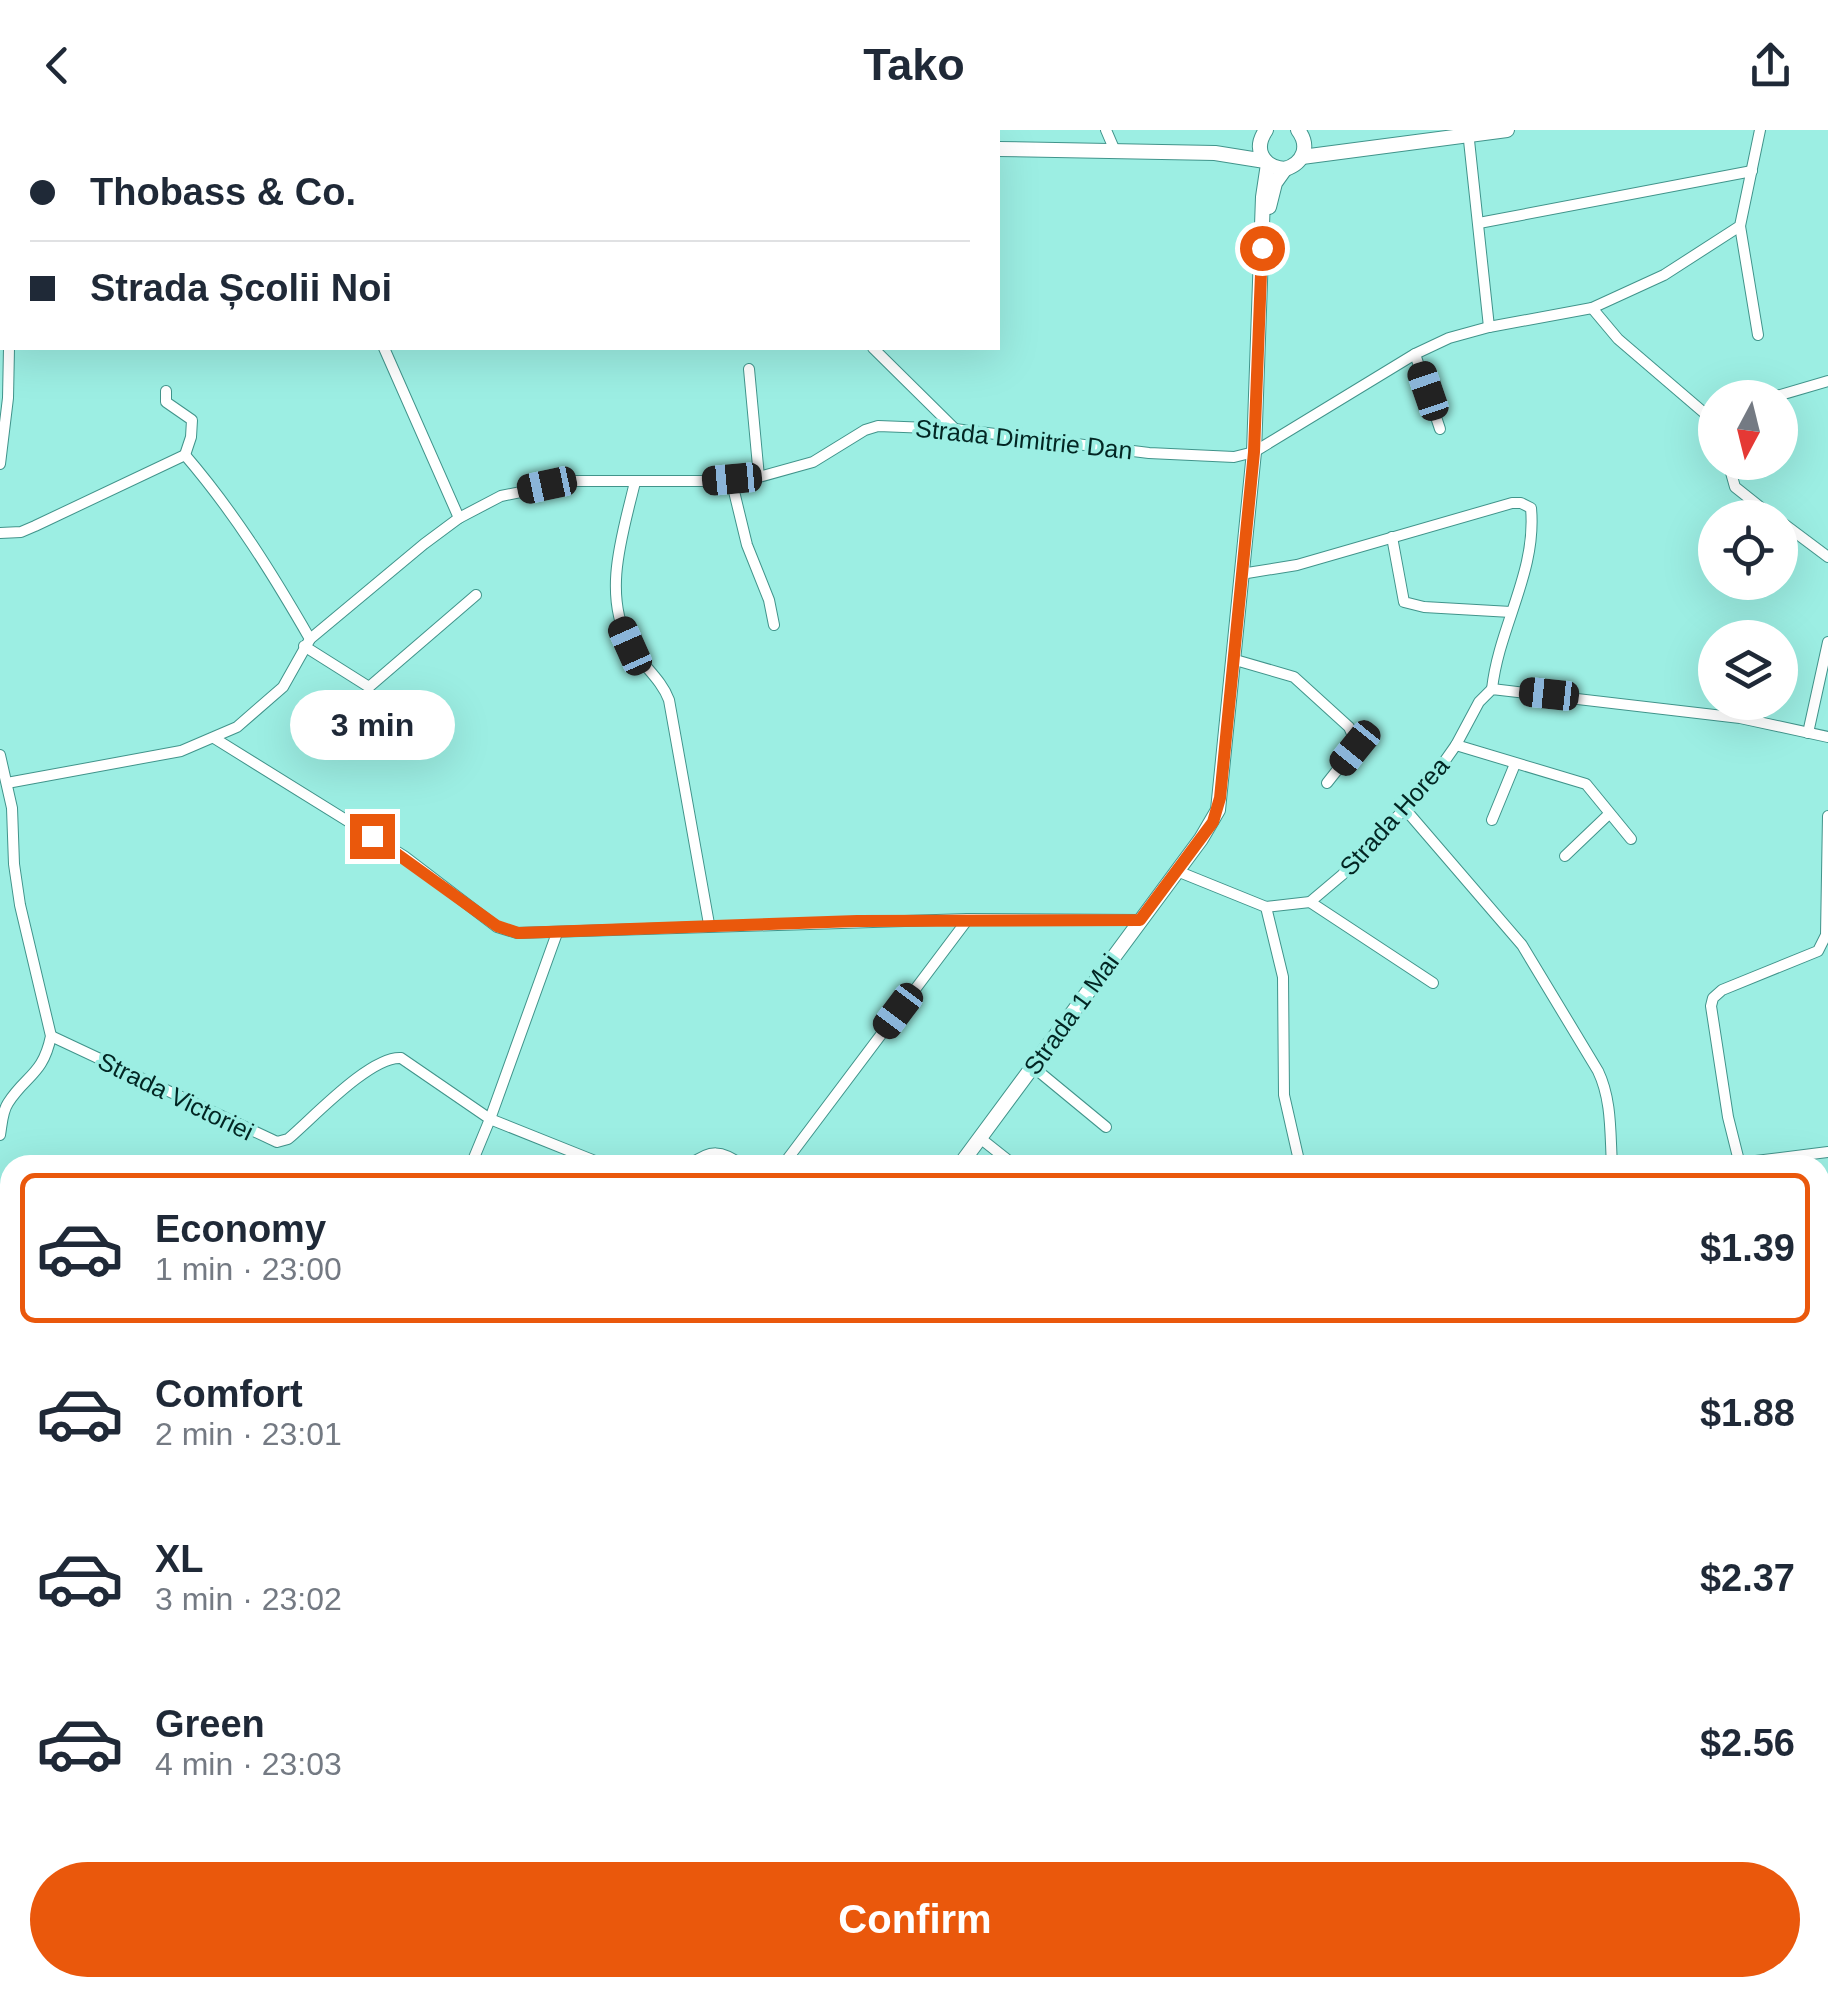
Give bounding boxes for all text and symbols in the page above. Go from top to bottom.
icon: back [30,38,85,93]
icon: share [1743,38,1798,93]
text: Tako [863,39,965,90]
text: Thobass & Co. [90,171,356,213]
route start [1240,226,1285,271]
text: Strada Școlii Noi [90,267,392,309]
car [1404,358,1452,424]
north arrow [1698,380,1798,480]
map controls [1698,380,1798,720]
street label: Strada Dimitrie Dan [914,414,1134,464]
car [701,461,763,497]
car [515,464,579,506]
button: locate [1698,500,1798,600]
car [604,612,656,680]
button: layers [1698,620,1798,720]
car [1518,676,1580,712]
callout: 3 min [290,691,454,761]
text: 3 min [331,707,414,743]
car [1324,715,1386,781]
street label: Strada Horea [1334,751,1454,881]
route end [350,814,395,859]
street label: Strada 1 Mai [1018,948,1124,1080]
car [868,978,928,1044]
street label: Strada Victoriei [94,1046,258,1146]
icon: car [35,1203,125,1293]
text: Economy [155,1208,326,1250]
text: $1.39 [1700,1227,1795,1269]
text: 1 min · 23:00 [155,1251,342,1287]
icon: car [35,1368,125,1458]
text: Comfort [155,1373,303,1415]
text: $1.88 [1700,1392,1795,1434]
text: 2 min · 23:01 [155,1416,342,1452]
icon: car [35,1533,125,1623]
text: XL [155,1538,204,1580]
text: $2.37 [1700,1557,1795,1599]
text: 3 min · 23:02 [155,1581,342,1617]
icon: car [35,1698,125,1788]
text: Green [155,1703,265,1745]
text: $2.56 [1700,1722,1795,1764]
text: 4 min · 23:03 [155,1746,342,1782]
button: Confirm [30,1862,1800,1977]

